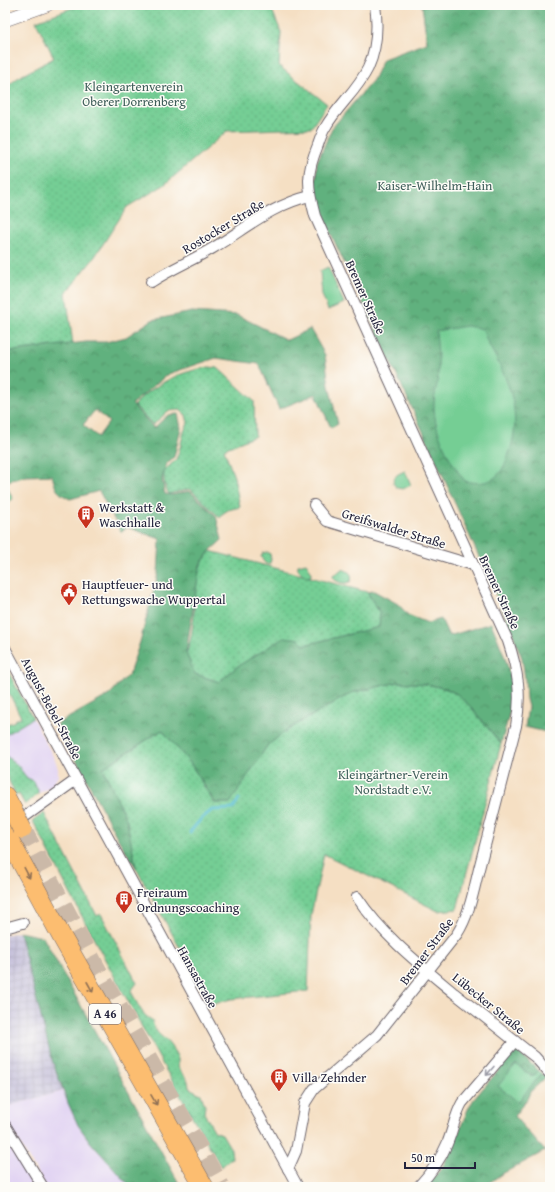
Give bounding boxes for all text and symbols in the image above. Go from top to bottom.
park label: Kleingartenverein Oberer Dorrenberg [82,77,186,111]
park label: Kaiser-Wilhelm-Hain [378,176,493,195]
street label: Rostocker Straße [179,194,268,258]
street label: Bremer Straße [341,257,390,337]
place label: Werkstatt & Waschhalle [99,498,165,532]
building icon: Werkstatt & Waschhalle [76,504,96,529]
street label: Greifswalder Straße [339,504,448,553]
street label: Bremer Straße [474,552,525,632]
place label: Hauptfeuer- und Rettungswache Wuppertal [82,575,226,609]
public building icon: Hauptfeuer- und Rettungswache Wuppertal [59,581,79,606]
street label: August-Bebel-Straße [17,654,86,763]
park label: Kleingärtner-Verein Nordstadt e.V. [338,765,449,799]
one-way arrow [24,867,32,879]
place label: Freiraum Ordnungscoaching [137,883,240,917]
building icon: Freiraum Ordnungscoaching [114,889,134,914]
street label: Bremer Straße [395,914,458,989]
street label: Hansastraße [173,943,222,1012]
street label: Lübecker Straße [448,968,529,1039]
one-way arrow [86,981,94,993]
road number: A 46 [89,1004,121,1024]
one-way arrow [485,1065,494,1076]
building icon: Villa Zehnder [269,1067,289,1092]
place label: Villa Zehnder [292,1068,367,1087]
one-way arrow [151,1094,159,1106]
scale bar [405,1144,475,1170]
text: 50 m [411,1149,435,1166]

